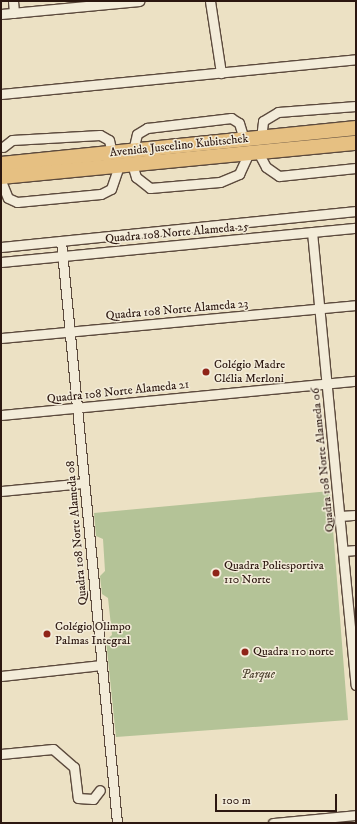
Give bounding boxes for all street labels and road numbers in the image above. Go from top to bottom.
street label: Avenida Juscelino Kubitschek [109,132,249,160]
street label: Quadra 108 Norte Alameda 25 [104,220,250,246]
street label: Quadra 108 Norte Alameda 23 [105,297,249,323]
street label: Quadra 108 Norte Alameda 21 [46,377,190,407]
street label: Quadra 108 Norte Alameda 06 [308,387,338,533]
street label: Quadra 108 Norte Alameda 08 [64,460,90,606]

